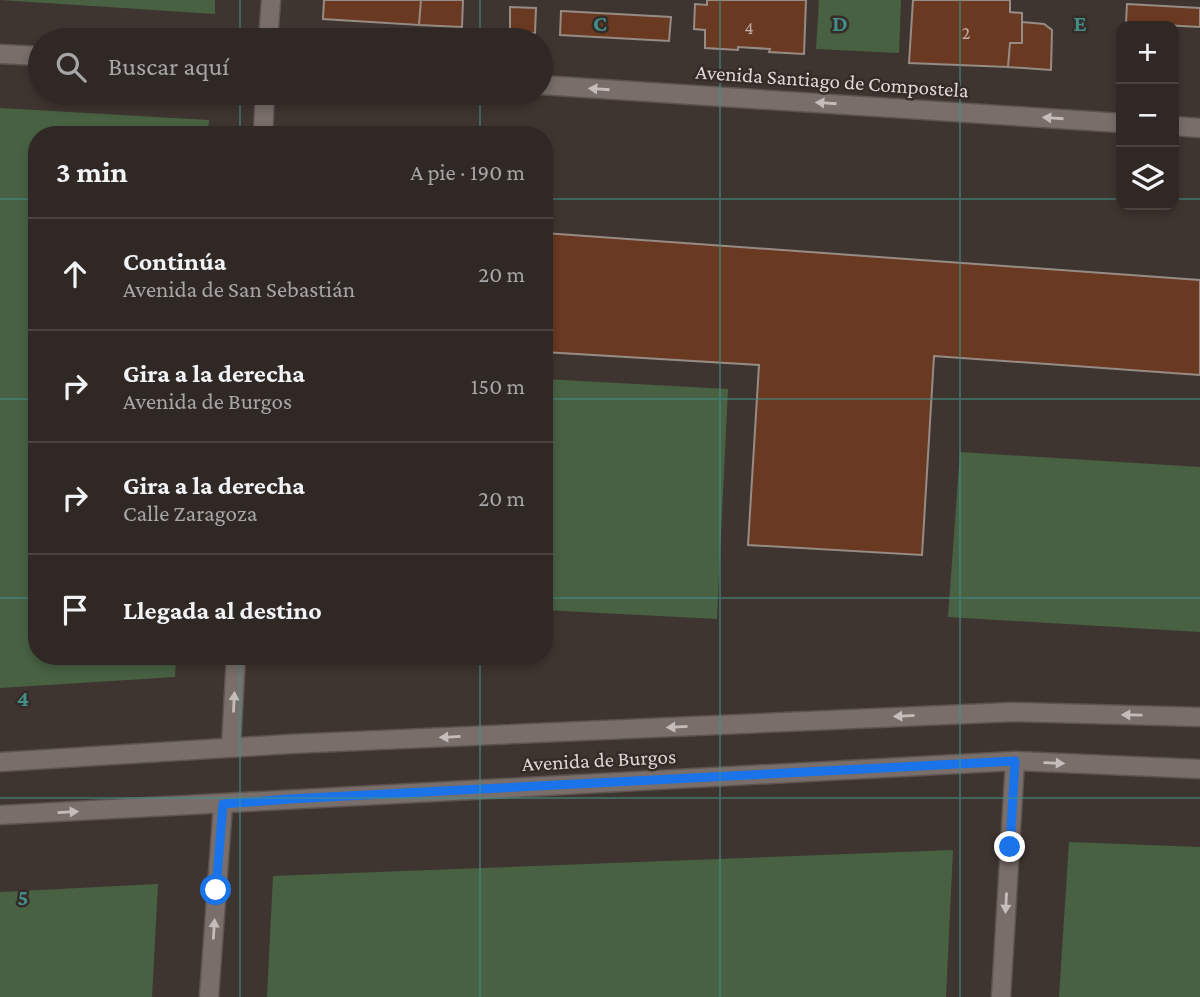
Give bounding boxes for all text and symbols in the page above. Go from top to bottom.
text: C [593,10,607,36]
text: D [832,10,848,36]
text: E [1073,10,1087,36]
house number: 4 [744,18,754,38]
map controls [1116,21,1179,210]
button: + [1116,21,1179,84]
house number: 2 [962,23,970,43]
search box [28,28,553,105]
icon: search [52,48,90,86]
text: Buscar aquí [108,52,229,81]
street label: Avenida Santiago de Compostela [695,59,970,103]
one-way arrow [588,83,610,94]
button: − [1116,84,1179,147]
one-way arrow [815,98,837,109]
one-way arrow [1042,112,1064,123]
button: layers [1116,147,1179,210]
text: 3 min [56,155,128,188]
text: A pie · 190 m [410,159,525,185]
text: Continúa [123,247,226,276]
icon: ahead [56,255,94,293]
text: 20 m [478,261,525,287]
text: Avenida de San Sebastián [123,276,355,302]
text: Gira a la derecha [123,359,305,388]
icon: right [56,367,94,405]
text: 150 m [471,373,525,399]
text: Avenida de Burgos [123,388,292,414]
text: Gira a la derecha [123,471,305,500]
icon: right [56,479,94,517]
text: 20 m [478,485,525,511]
text: Calle Zaragoza [123,500,257,526]
icon: arrive [56,591,94,629]
text: Llegada al destino [123,596,322,625]
text: 4 [17,685,29,711]
one-way arrow [228,691,239,713]
one-way arrow [1121,709,1143,721]
one-way arrow [893,711,915,722]
one-way arrow [666,721,688,732]
one-way arrow [439,731,461,742]
street label: Avenida de Burgos [521,744,677,776]
one-way arrow [1043,757,1065,768]
one-way arrow [57,806,79,817]
route end [994,831,1025,862]
route start [200,874,231,905]
text: 5 [17,884,29,910]
one-way arrow [1001,892,1012,914]
one-way arrow [208,918,219,940]

